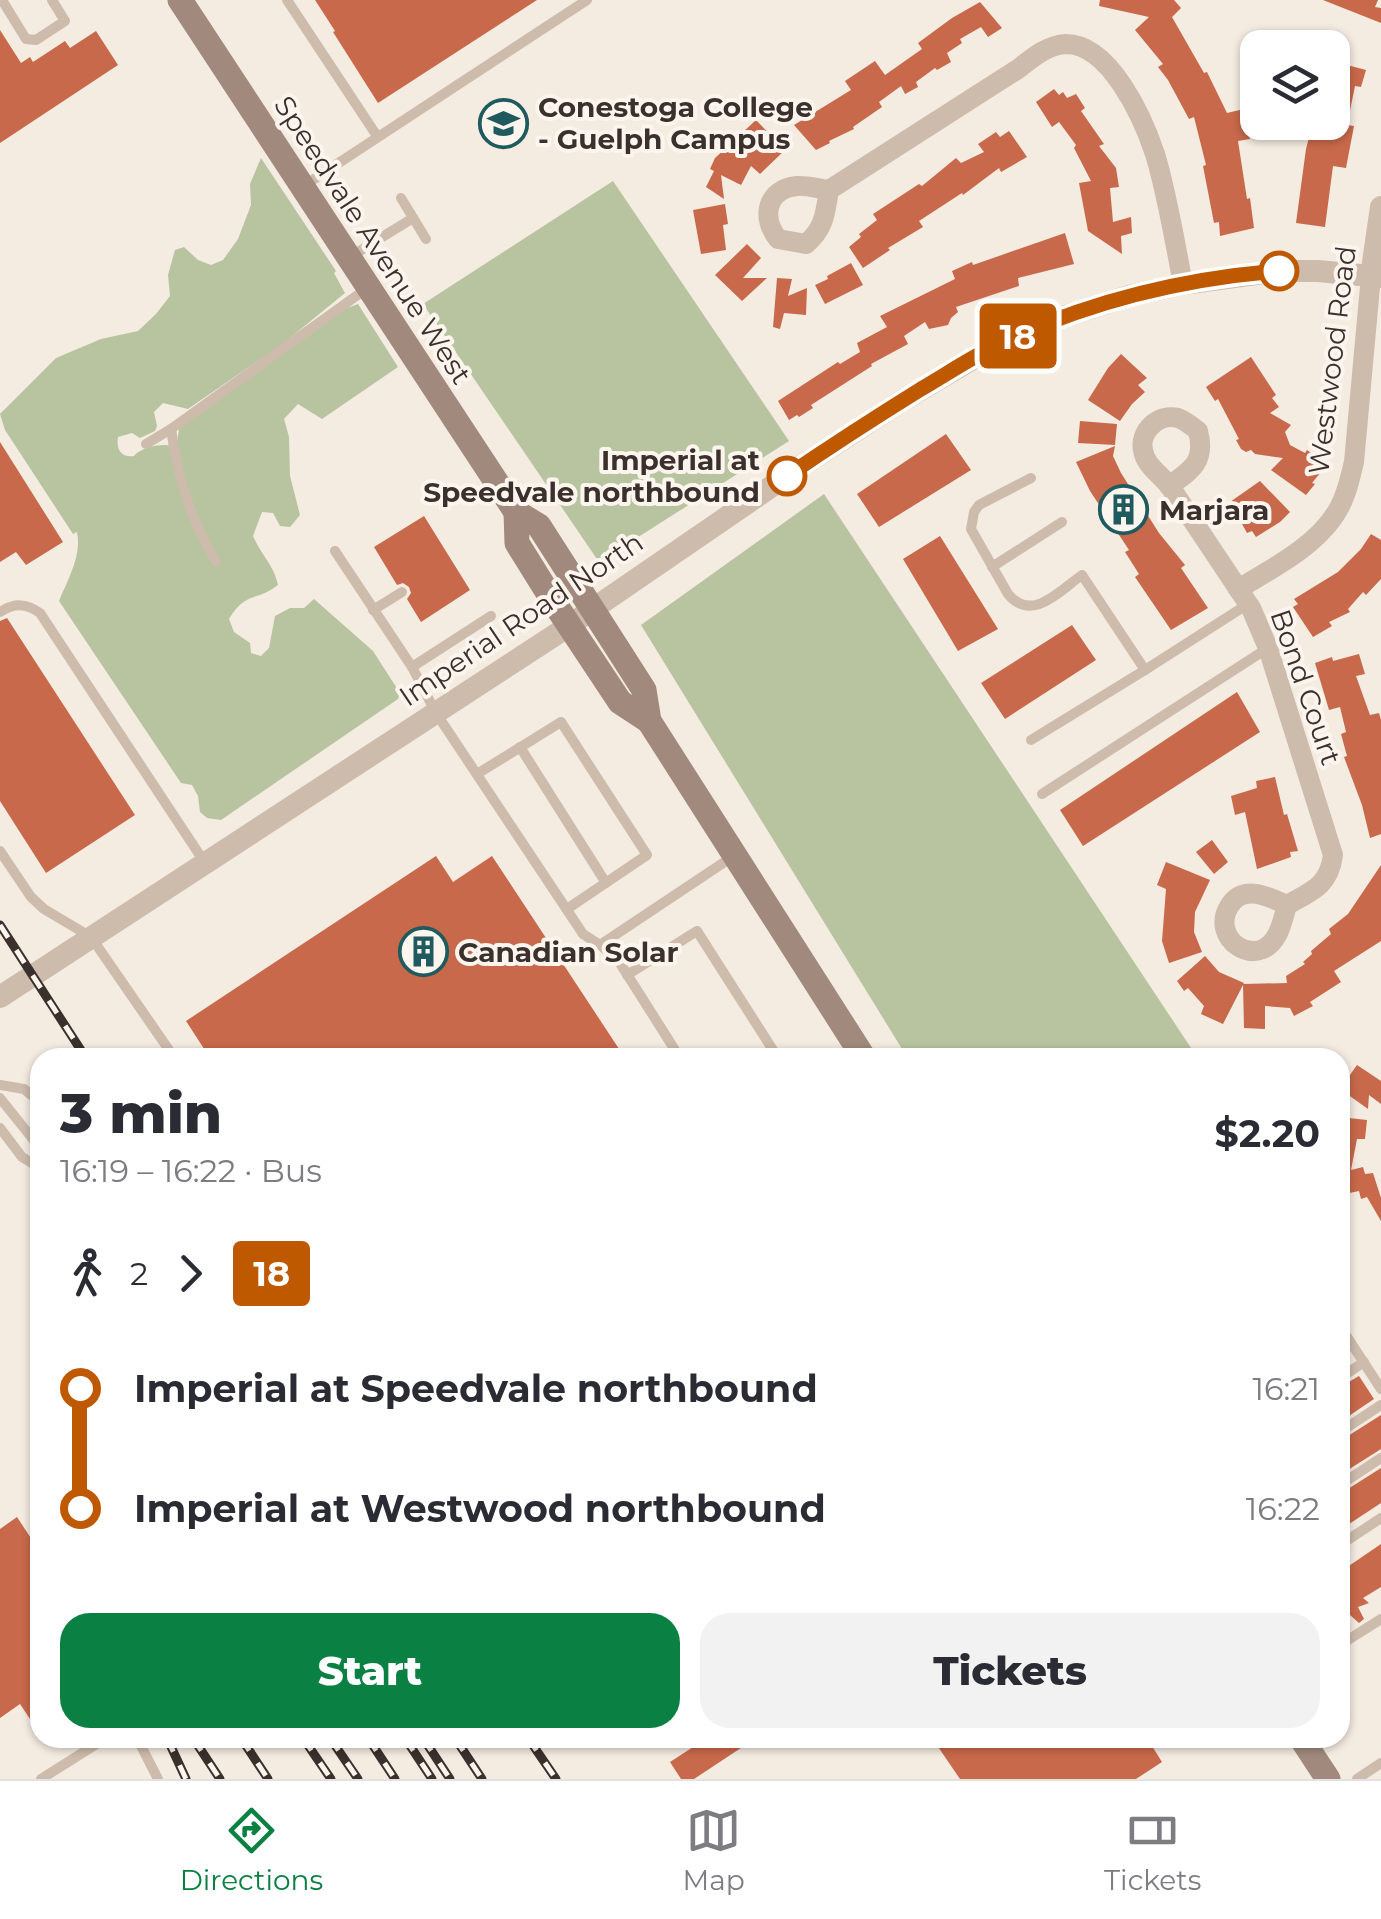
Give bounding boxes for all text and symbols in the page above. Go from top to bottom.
map controls [1240,30,1350,140]
button: layers [1240,30,1350,140]
street label: Speedvale Avenue West [267,90,479,390]
place label: Conestoga College - Guelph Campus [538,90,813,156]
school or university icon: Conestoga College - Guelph Campus [477,97,529,149]
street label: Westwood Road [1301,244,1363,476]
unlabelled marker [1260,252,1298,290]
line badge: 18 [973,304,1063,368]
text: 18 [1000,315,1036,358]
place label: Imperial at Speedvale northbound [423,443,760,509]
marker: Imperial at Speedvale northbound [768,457,806,495]
building icon: Marjara [1098,484,1150,536]
place label: Marjara [1159,493,1269,527]
street label: Imperial Road North [393,525,649,713]
street label: Bond Court [1263,605,1349,769]
building icon: Canadian Solar [397,926,449,978]
place label: Canadian Solar [458,935,679,969]
text: 3 min [60,1080,222,1147]
text: $2.20 [1214,1110,1320,1157]
text: 16:19 – 16:22 · Bus [60,1151,322,1190]
icon: walk [60,1246,115,1301]
icon: forward [163,1246,218,1301]
text: 18 [253,1252,290,1295]
text: 2 [130,1254,148,1293]
text: Imperial at Speedvale northbound [134,1365,818,1412]
text: 16:21 [1252,1369,1320,1408]
text: Imperial at Westwood northbound [134,1485,826,1532]
text: 16:22 [1246,1489,1320,1528]
button: Start [60,1613,680,1728]
button: Tickets [700,1613,1320,1728]
tab: Directions [180,1803,323,1897]
tab: Map [682,1803,745,1897]
tab: Tickets [1104,1803,1201,1897]

